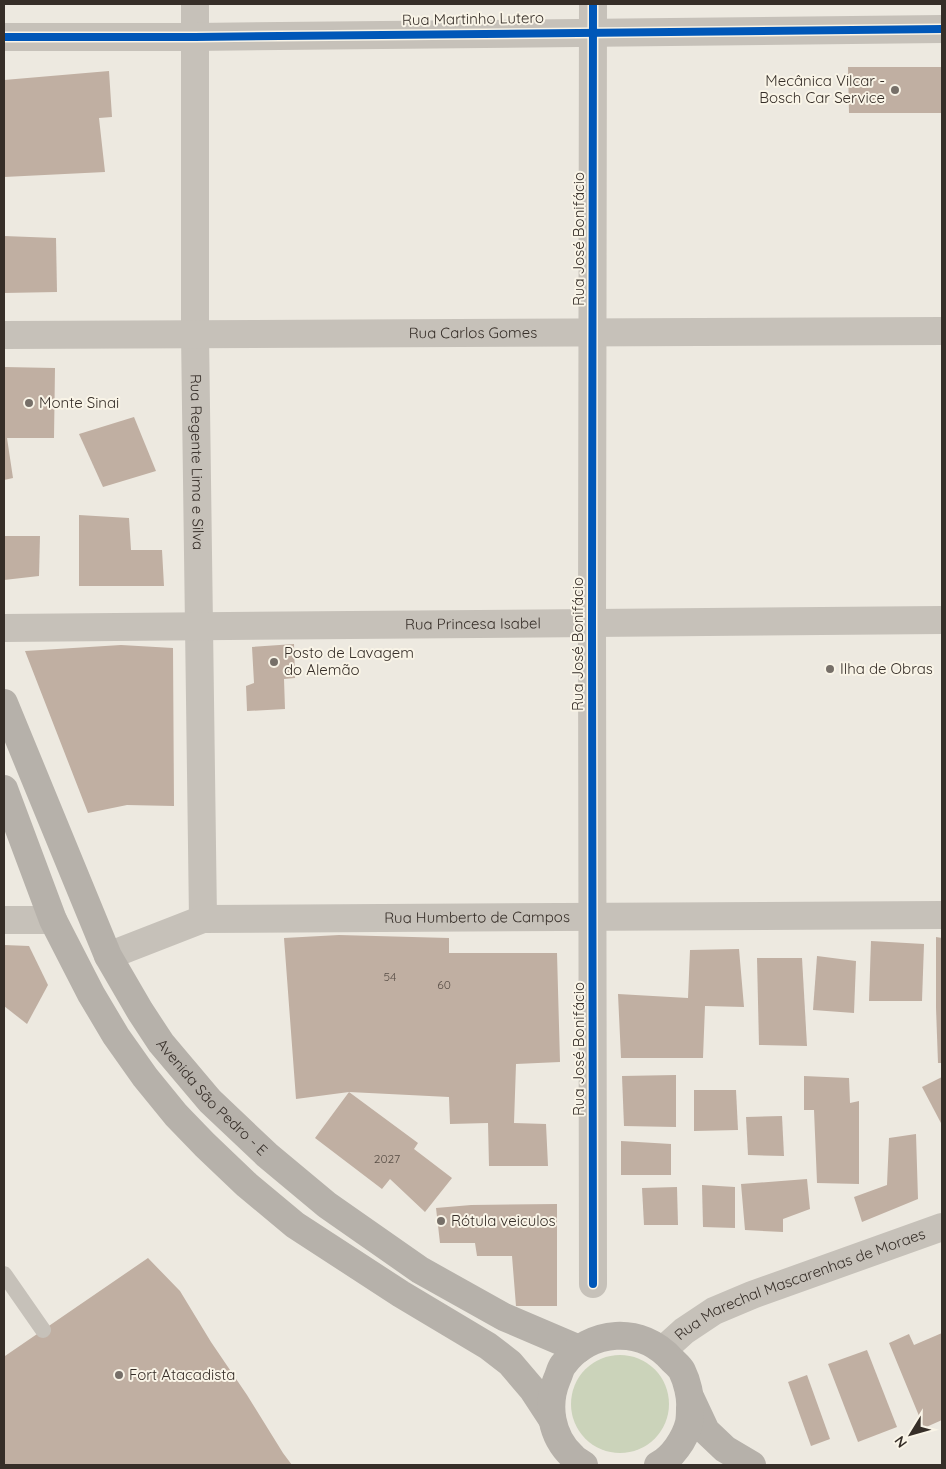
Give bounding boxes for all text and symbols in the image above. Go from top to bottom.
street label: Rua Martinho Lutero [402,8,544,29]
place label: Mecânica Vilcar - Bosch Car Service [759,71,885,107]
marker: Mecânica Vilcar - Bosch Car Service [889,84,901,96]
street label: Rua José Bonifácio [569,172,588,306]
street label: Rua Carlos Gomes [409,323,537,342]
street label: Rua Regente Lima e Silva [187,374,208,550]
place label: Monte Sinai [39,393,119,412]
marker: Monte Sinai [23,397,35,409]
street label: Rua José Bonifácio [568,577,587,711]
street label: Rua Princesa Isabel [405,613,541,634]
place label: Posto de Lavagem do Alemão [284,643,414,679]
marker: Posto de Lavagem do Alemão [268,656,280,668]
place label: Ilha de Obras [840,659,933,678]
marker: Ilha de Obras [824,663,836,675]
street label: Rua Humberto de Campos [384,907,570,927]
house number: 54 [384,969,396,984]
house number: 60 [437,977,451,992]
street label: Rua José Bonifácio [569,982,588,1116]
street label: Avenida São Pedro - E [153,1035,272,1160]
house number: 2027 [374,1151,400,1166]
place label: Rótula veiculos [451,1211,556,1230]
marker: Rótula veiculos [435,1215,447,1227]
street label: Rua Marechal Mascarenhas de Moraes [670,1224,928,1344]
place label: Fort Atacadista [129,1365,235,1384]
marker: Fort Atacadista [113,1369,125,1381]
north arrow [886,1409,936,1459]
text: N [890,1432,911,1451]

